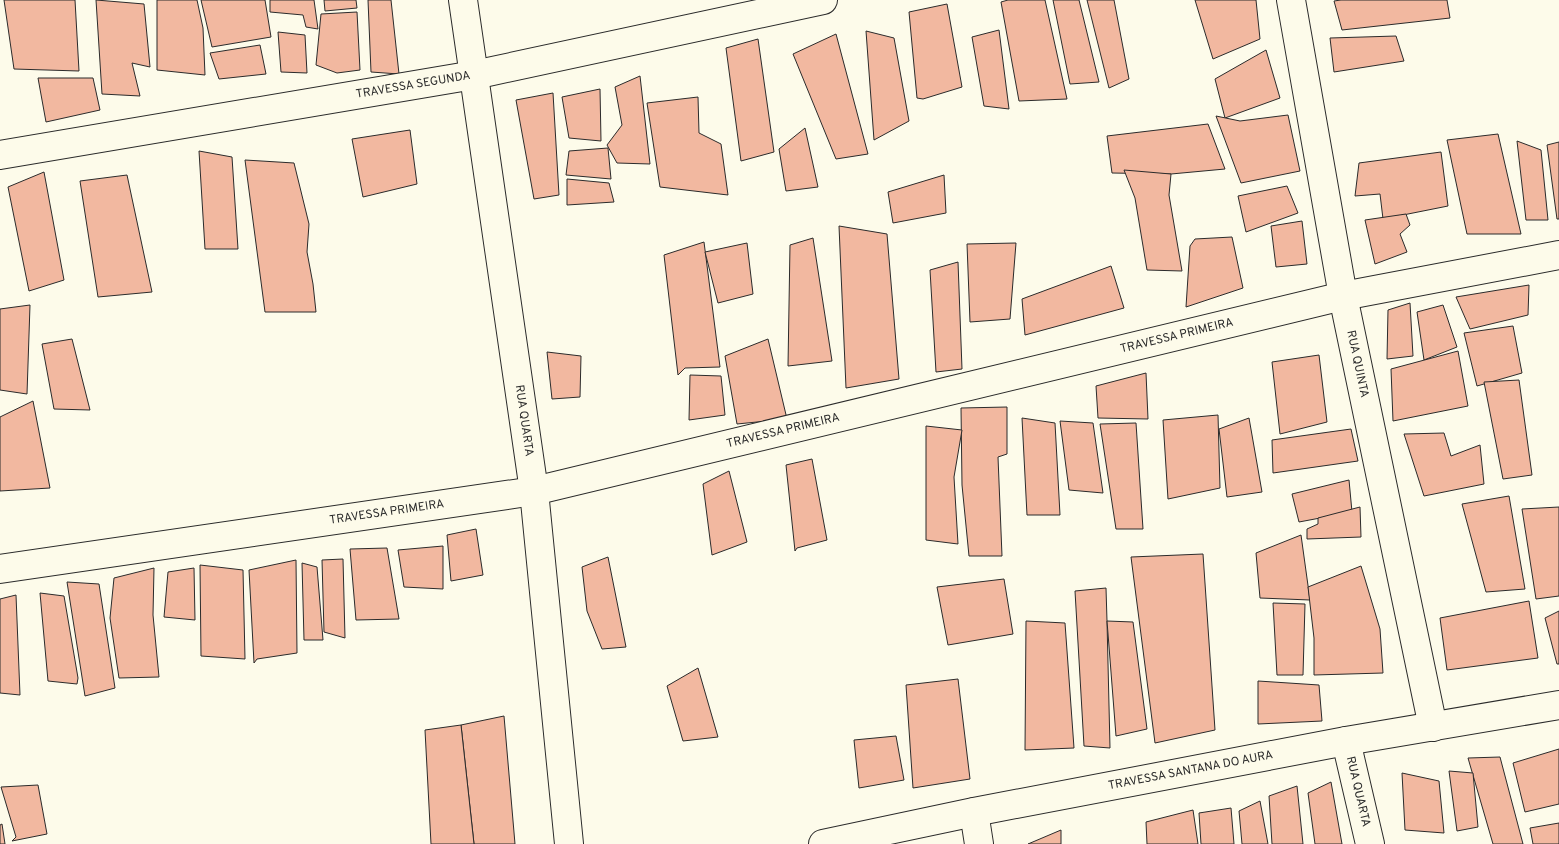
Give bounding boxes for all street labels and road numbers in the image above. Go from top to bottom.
street label: TRAVESSA SEGUNDA [355,68,472,103]
street label: TRAVESSA PRIMEIRA [1119,315,1235,357]
street label: RUA QUINTA [1342,329,1372,399]
street label: RUA QUARTA [511,384,537,457]
street label: TRAVESSA PRIMEIRA [725,410,841,452]
street label: TRAVESSA PRIMEIRA [328,496,445,529]
street label: TRAVESSA SANTANA DO AURA [1107,747,1275,794]
street label: RUA QUARTA [1342,755,1374,829]

